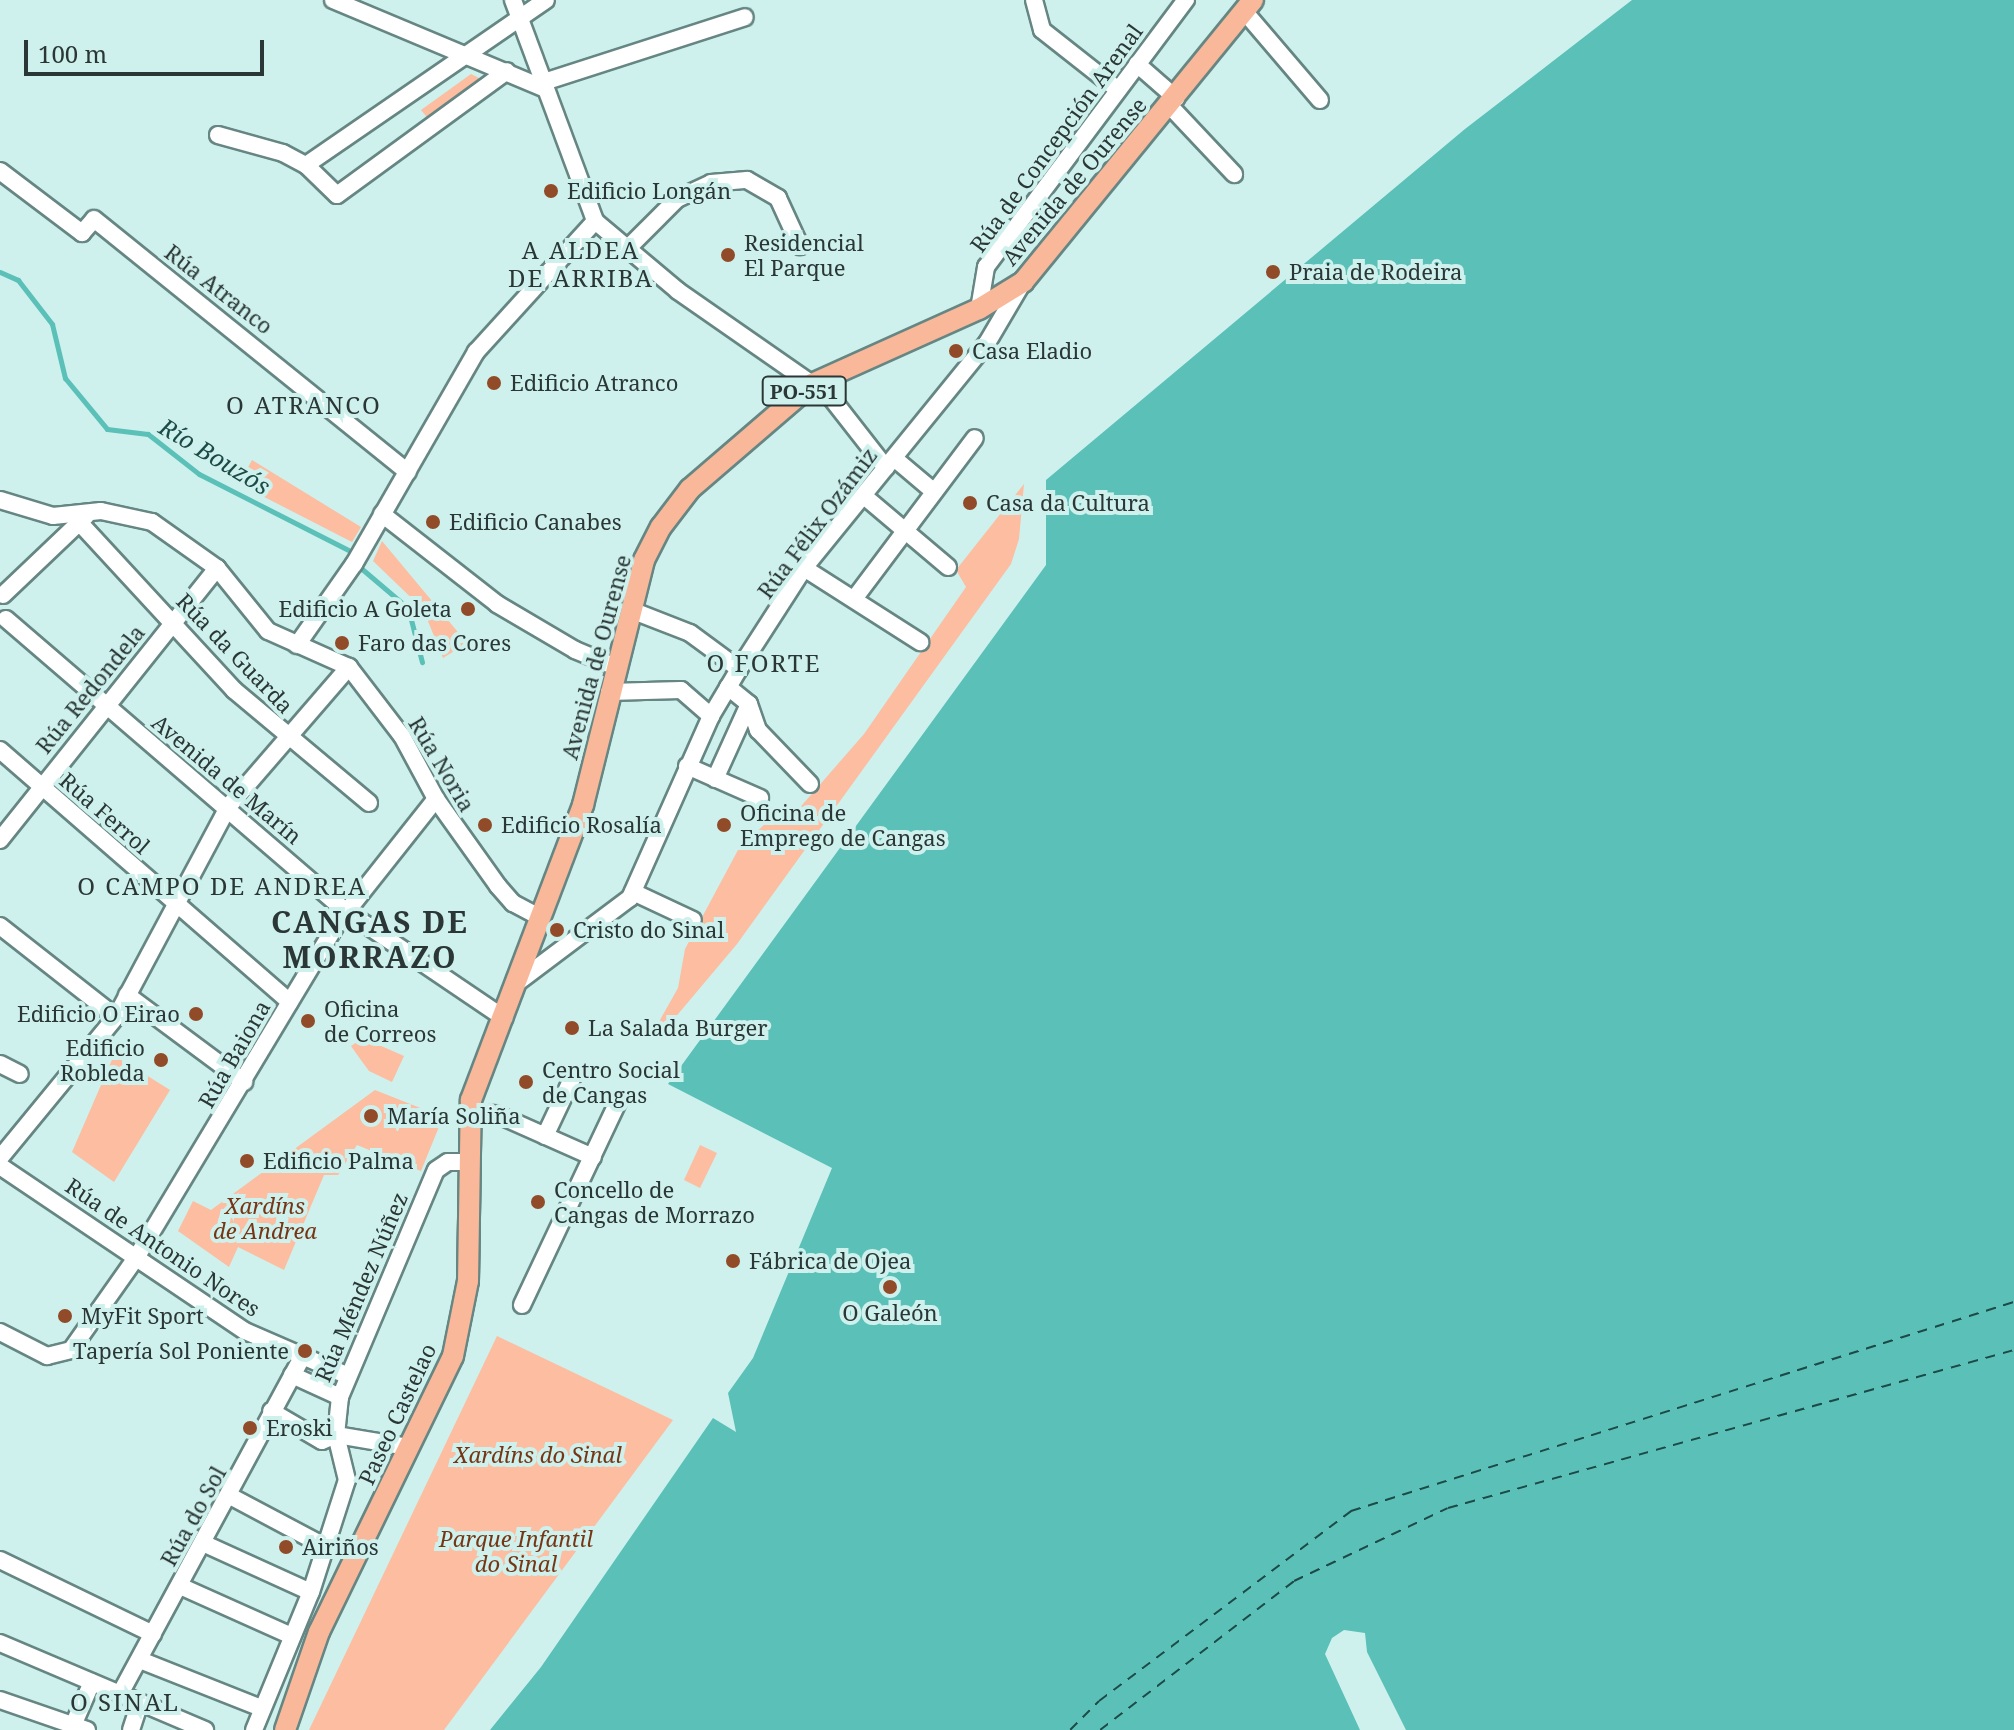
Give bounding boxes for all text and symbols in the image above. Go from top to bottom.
street label: Rúa de Concepción Arenal [964,19,1148,257]
scale bar [28,24,268,74]
text: 100 m [38,37,107,70]
street label: Avenida de Ourense [996,92,1152,270]
place label: Edificio Longán [567,178,731,204]
marker: Edificio Longán [542,182,560,200]
place label: Residencial El Parque [744,229,864,280]
district label: A ALDEA DE ARRIBA [508,236,654,292]
street label: Rúa Atranco [160,239,278,339]
marker: Residencial El Parque [719,246,737,264]
place label: Praia de Rodeira [1289,259,1462,285]
marker: Praia de Rodeira [1264,263,1282,281]
place label: Casa Eladio [972,338,1092,364]
marker: Casa Eladio [947,342,965,360]
place label: Edificio Atranco [510,370,678,396]
marker: Edificio Atranco [485,374,503,392]
road number: PO-551 [760,375,848,407]
district label: O ATRANCO [226,391,382,419]
water label: Río Bouzós [154,412,276,500]
street label: Rúa Félix Ozámiz [752,443,882,603]
place label: Casa da Cultura [986,490,1150,516]
marker: Casa da Cultura [961,494,979,512]
place label: Edificio Canabes [449,509,622,535]
marker: Edificio Canabes [424,513,442,531]
street label: Avenida de Ourense [556,552,636,762]
street label: Rúa da Guarda [171,588,299,718]
place label: Edificio A Goleta [279,596,452,622]
marker: Edificio A Goleta [459,600,477,618]
street label: Rúa Redondela [30,619,150,759]
place label: Faro das Cores [358,630,511,656]
marker: Faro das Cores [333,634,351,652]
district label: O FORTE [707,649,821,677]
street label: Avenida de Marín [147,709,307,849]
street label: Rúa Noria [403,712,481,816]
street label: Rúa Ferrol [55,767,155,859]
place label: Oficina de Emprego de Cangas [740,799,946,850]
place label: Edificio Rosalía [501,812,662,838]
marker: Edificio Rosalía [476,816,494,834]
marker: Oficina de Emprego de Cangas [715,816,733,834]
district label: O CAMPO DE ANDREA [77,872,367,900]
district label: CANGAS DE MORRAZO [271,904,469,974]
place label: Cristo do Sinal [573,917,724,943]
marker: Cristo do Sinal [548,921,566,939]
place label: Oficina de Correos [324,995,436,1046]
street label: Rúa Baiona [193,996,275,1112]
place label: Edificio O Eirao [17,1001,180,1027]
marker: Edificio O Eirao [187,1005,205,1023]
marker: Oficina de Correos [299,1012,317,1030]
place label: La Salada Burger [588,1015,768,1041]
marker: La Salada Burger [563,1019,581,1037]
place label: Edificio Robleda [60,1034,145,1086]
marker: Edificio Robleda [152,1051,170,1069]
place label: Centro Social de Cangas [542,1056,680,1108]
marker: Centro Social de Cangas [517,1073,535,1091]
place label: María Soliña [387,1103,521,1129]
marker: María Soliña [362,1107,380,1125]
place label: Edificio Palma [263,1148,414,1174]
marker: Edificio Palma [238,1152,256,1170]
street label: Rúa de Antonio Nores [61,1172,265,1322]
place label: Concello de Cangas de Morrazo [554,1176,755,1228]
street label: Rúa Méndez Núñez [309,1188,413,1386]
park label: Xardíns de Andrea [213,1192,317,1244]
marker: Concello de Cangas de Morrazo [529,1193,547,1211]
place label: Fábrica de Ojea [749,1248,911,1274]
marker: Fábrica de Ojea [724,1252,742,1270]
marker: O Galeón [881,1278,899,1296]
place label: O Galeón [842,1300,938,1326]
place label: MyFit Sport [81,1303,204,1329]
marker: MyFit Sport [56,1307,74,1325]
place label: Tapería Sol Poniente [73,1338,289,1364]
street label: Paseo Castelao [353,1339,441,1489]
marker: Tapería Sol Poniente [296,1342,314,1360]
place label: Eroski [266,1415,333,1441]
marker: Eroski [241,1419,259,1437]
park label: Xardíns do Sinal [454,1442,622,1468]
street label: Rúa do Sol [155,1462,231,1570]
park label: Parque Infantil do Sinal [439,1525,593,1576]
place label: Airiños [302,1534,379,1560]
marker: Airiños [277,1538,295,1556]
district label: O SINAL [70,1688,180,1716]

